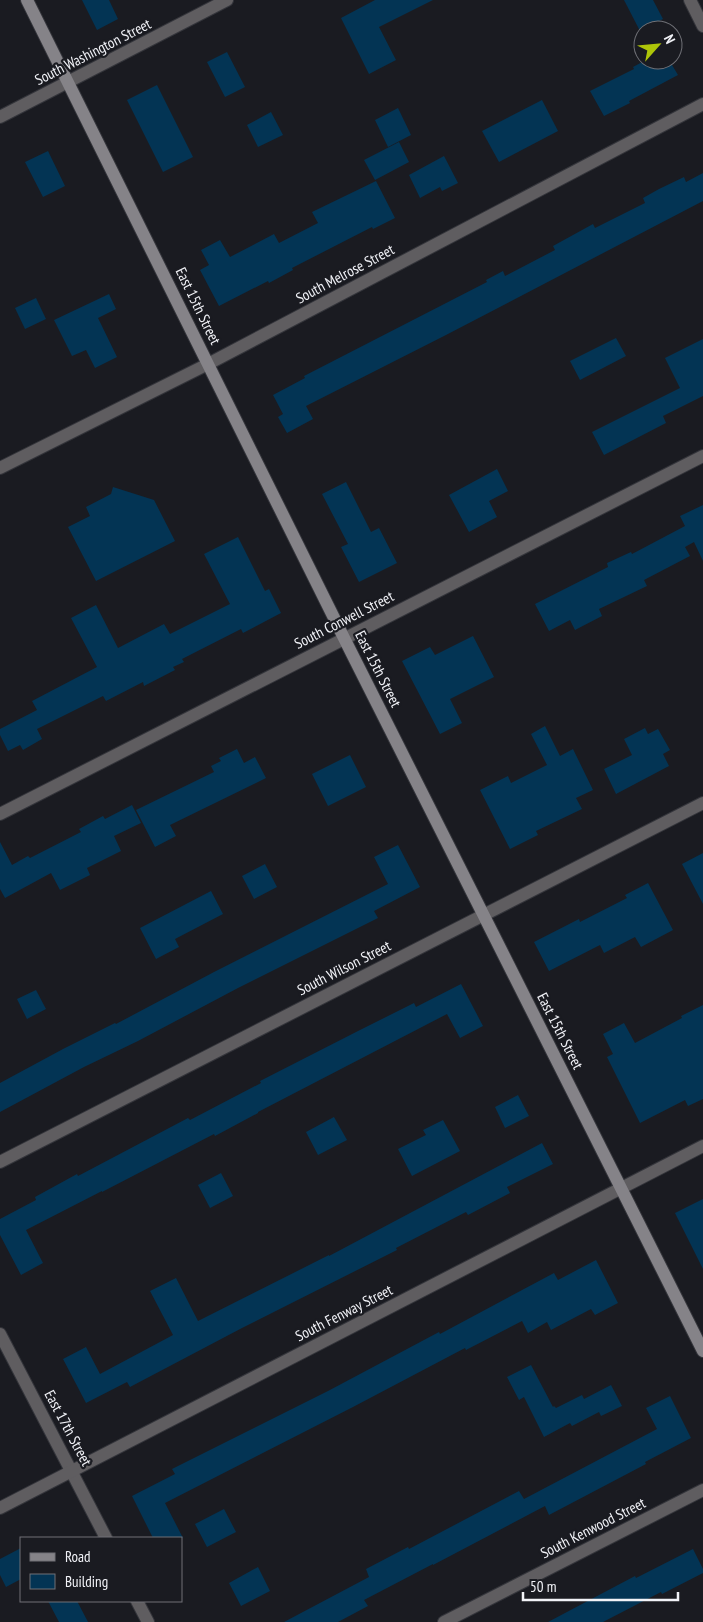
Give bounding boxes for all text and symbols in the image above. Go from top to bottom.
street label: South Washington Street [31,14,154,89]
north arrow [633,20,683,70]
text: N [660,32,679,47]
street label: South Melrose Street [292,240,397,307]
street label: East 15th Street [172,264,225,347]
street label: South Conwell Street [291,586,397,653]
street label: East 15th Street [351,627,406,710]
street label: South Wilson Street [294,936,394,999]
street label: East 15th Street [533,989,588,1072]
street label: South Fenway Street [292,1280,396,1345]
street label: East 17th Street [41,1387,96,1469]
street label: South Kenwood Street [537,1493,648,1562]
legend [20,1537,182,1602]
text: Road [65,1547,91,1566]
scale bar [523,1570,678,1602]
text: Building [65,1572,108,1591]
text: 50 m [530,1577,556,1596]

